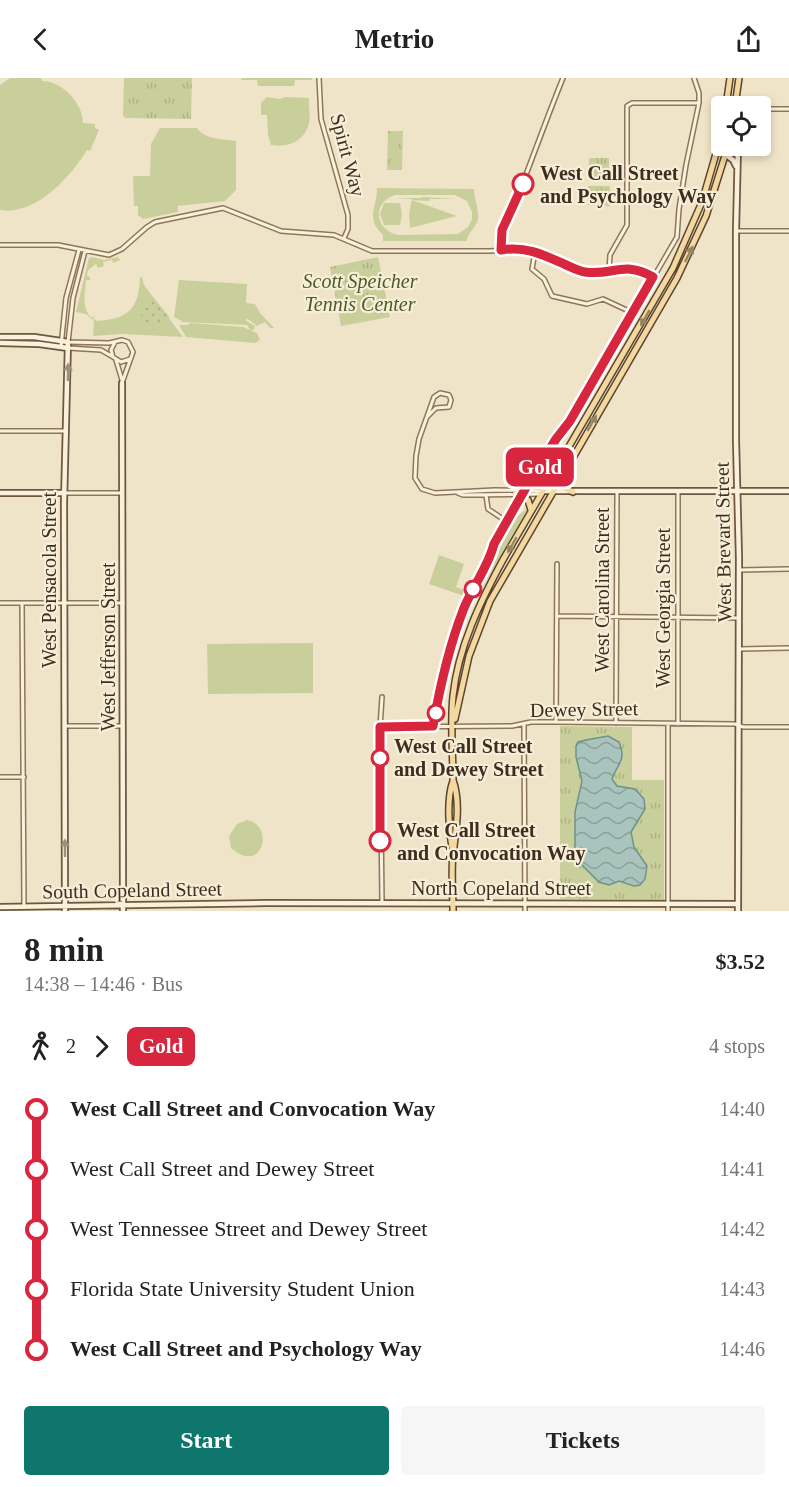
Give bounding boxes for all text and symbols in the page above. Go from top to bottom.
icon: back [24,23,57,56]
icon: share [732,23,765,56]
text: Metrio [355,24,434,54]
map controls [711,96,771,156]
button: locate [711,96,771,156]
street label: Spirit Way [325,111,370,199]
place label: West Call Street and Psychology Way [540,162,716,208]
marker: West Call Street and Psychology Way [512,173,534,195]
one-way arrow [684,245,694,262]
park label: Scott Speicher Tennis Center [303,270,418,315]
one-way arrow [639,310,650,326]
one-way arrow [63,362,72,381]
one-way arrow [587,415,597,432]
line badge: Gold [498,448,582,486]
text: Gold [518,455,562,479]
street label: West Brevard Street [711,461,735,622]
street label: West Pensacola Street [38,492,60,668]
street label: West Carolina Street [591,507,613,673]
street label: West Georgia Street [652,527,675,688]
one-way arrow [507,536,517,553]
street label: West Jefferson Street [97,562,119,732]
unlabelled marker [464,580,482,598]
street label: Dewey Street [530,697,639,722]
unlabelled marker [427,704,445,722]
place label: West Call Street and Dewey Street [394,735,544,781]
marker: West Call Street and Dewey Street [371,749,389,767]
place label: West Call Street and Convocation Way [397,819,586,865]
marker: West Call Street and Convocation Way [369,830,391,852]
one-way arrow [60,838,70,857]
street label: South Copeland Street [42,877,223,904]
street label: North Copeland Street [411,877,591,900]
text: 8 min [24,932,104,968]
text: $3.52 [716,949,765,974]
text: 14:38 – 14:46 · Bus [24,973,183,995]
icon: walk [24,1030,57,1063]
icon: forward [85,1030,118,1063]
text: Gold [139,1034,183,1058]
text: 2 [66,1035,76,1057]
text: 4 stops [709,1035,765,1057]
text: West Call Street and Convocation Way [70,1096,435,1121]
text: 14:40 [719,1098,765,1120]
text: West Call Street and Dewey Street [70,1156,374,1181]
text: 14:41 [719,1158,765,1180]
text: West Tennessee Street and Dewey Street [70,1216,427,1241]
text: 14:42 [719,1218,765,1240]
text: Florida State University Student Union [70,1276,415,1301]
text: 14:43 [719,1278,765,1300]
text: West Call Street and Psychology Way [70,1336,422,1361]
text: 14:46 [719,1338,765,1360]
button: Start [24,1406,389,1475]
button: Tickets [401,1406,765,1475]

